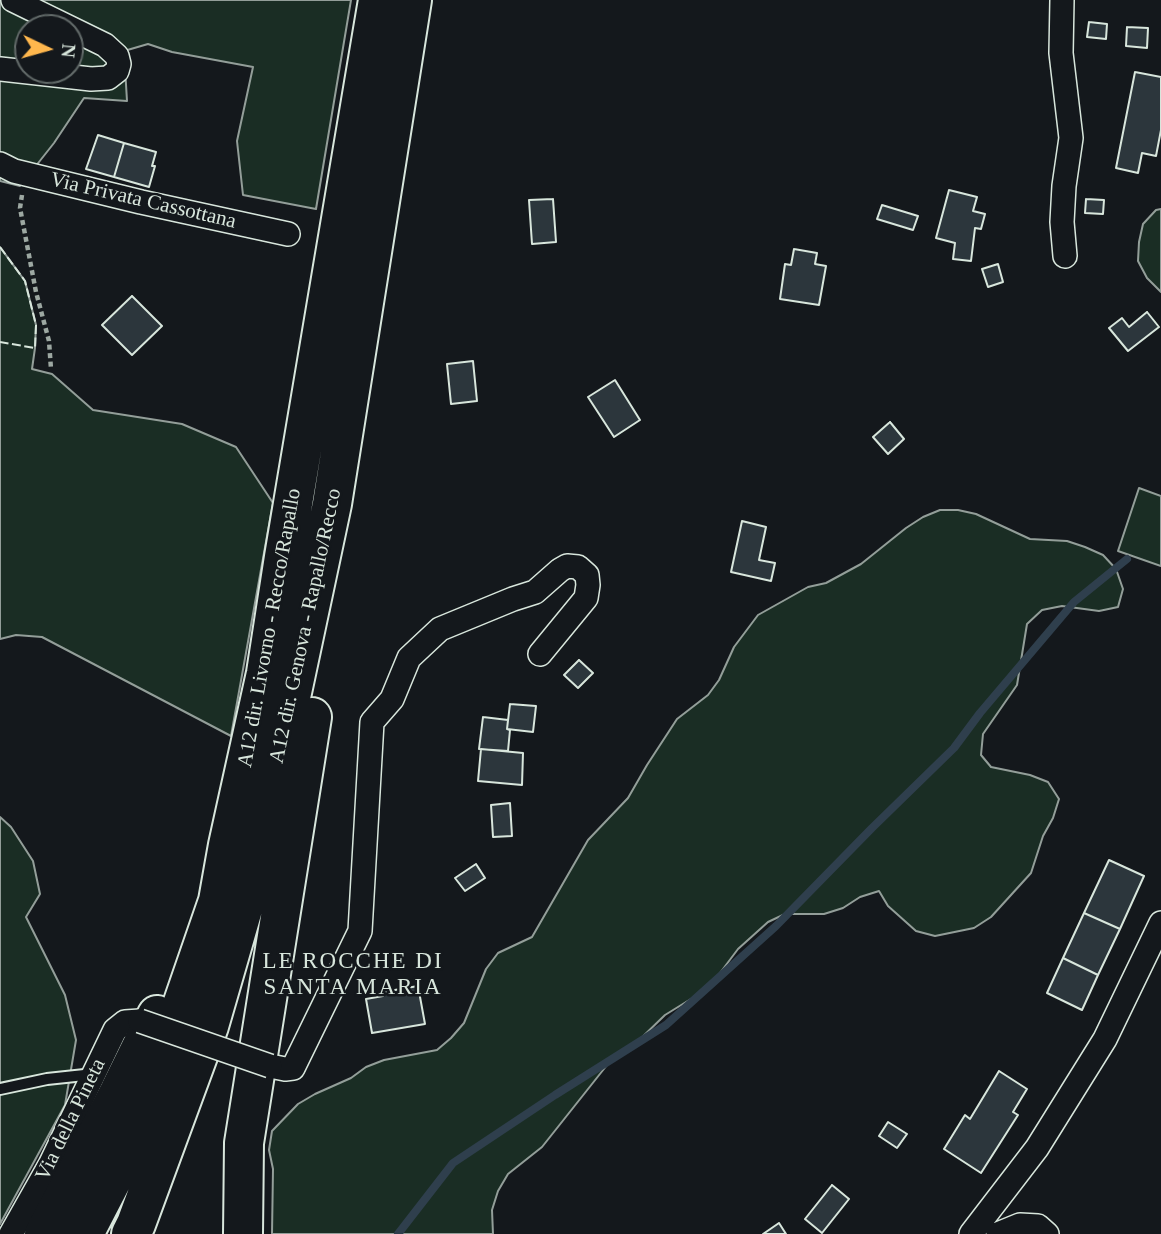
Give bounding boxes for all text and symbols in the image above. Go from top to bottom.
north arrow [14,14,84,84]
text: N [57,43,79,58]
street label: Via Privata Cassottana [48,167,238,235]
street label: A12 dir. Genova - Rapallo/Recco [265,486,347,766]
street label: A12 dir. Livorno - Recco/Rapallo [233,487,307,769]
district label: LE ROCCHE DI SANTA MARIA [264,948,442,1002]
street label: Via della Pineta [31,1055,111,1185]

